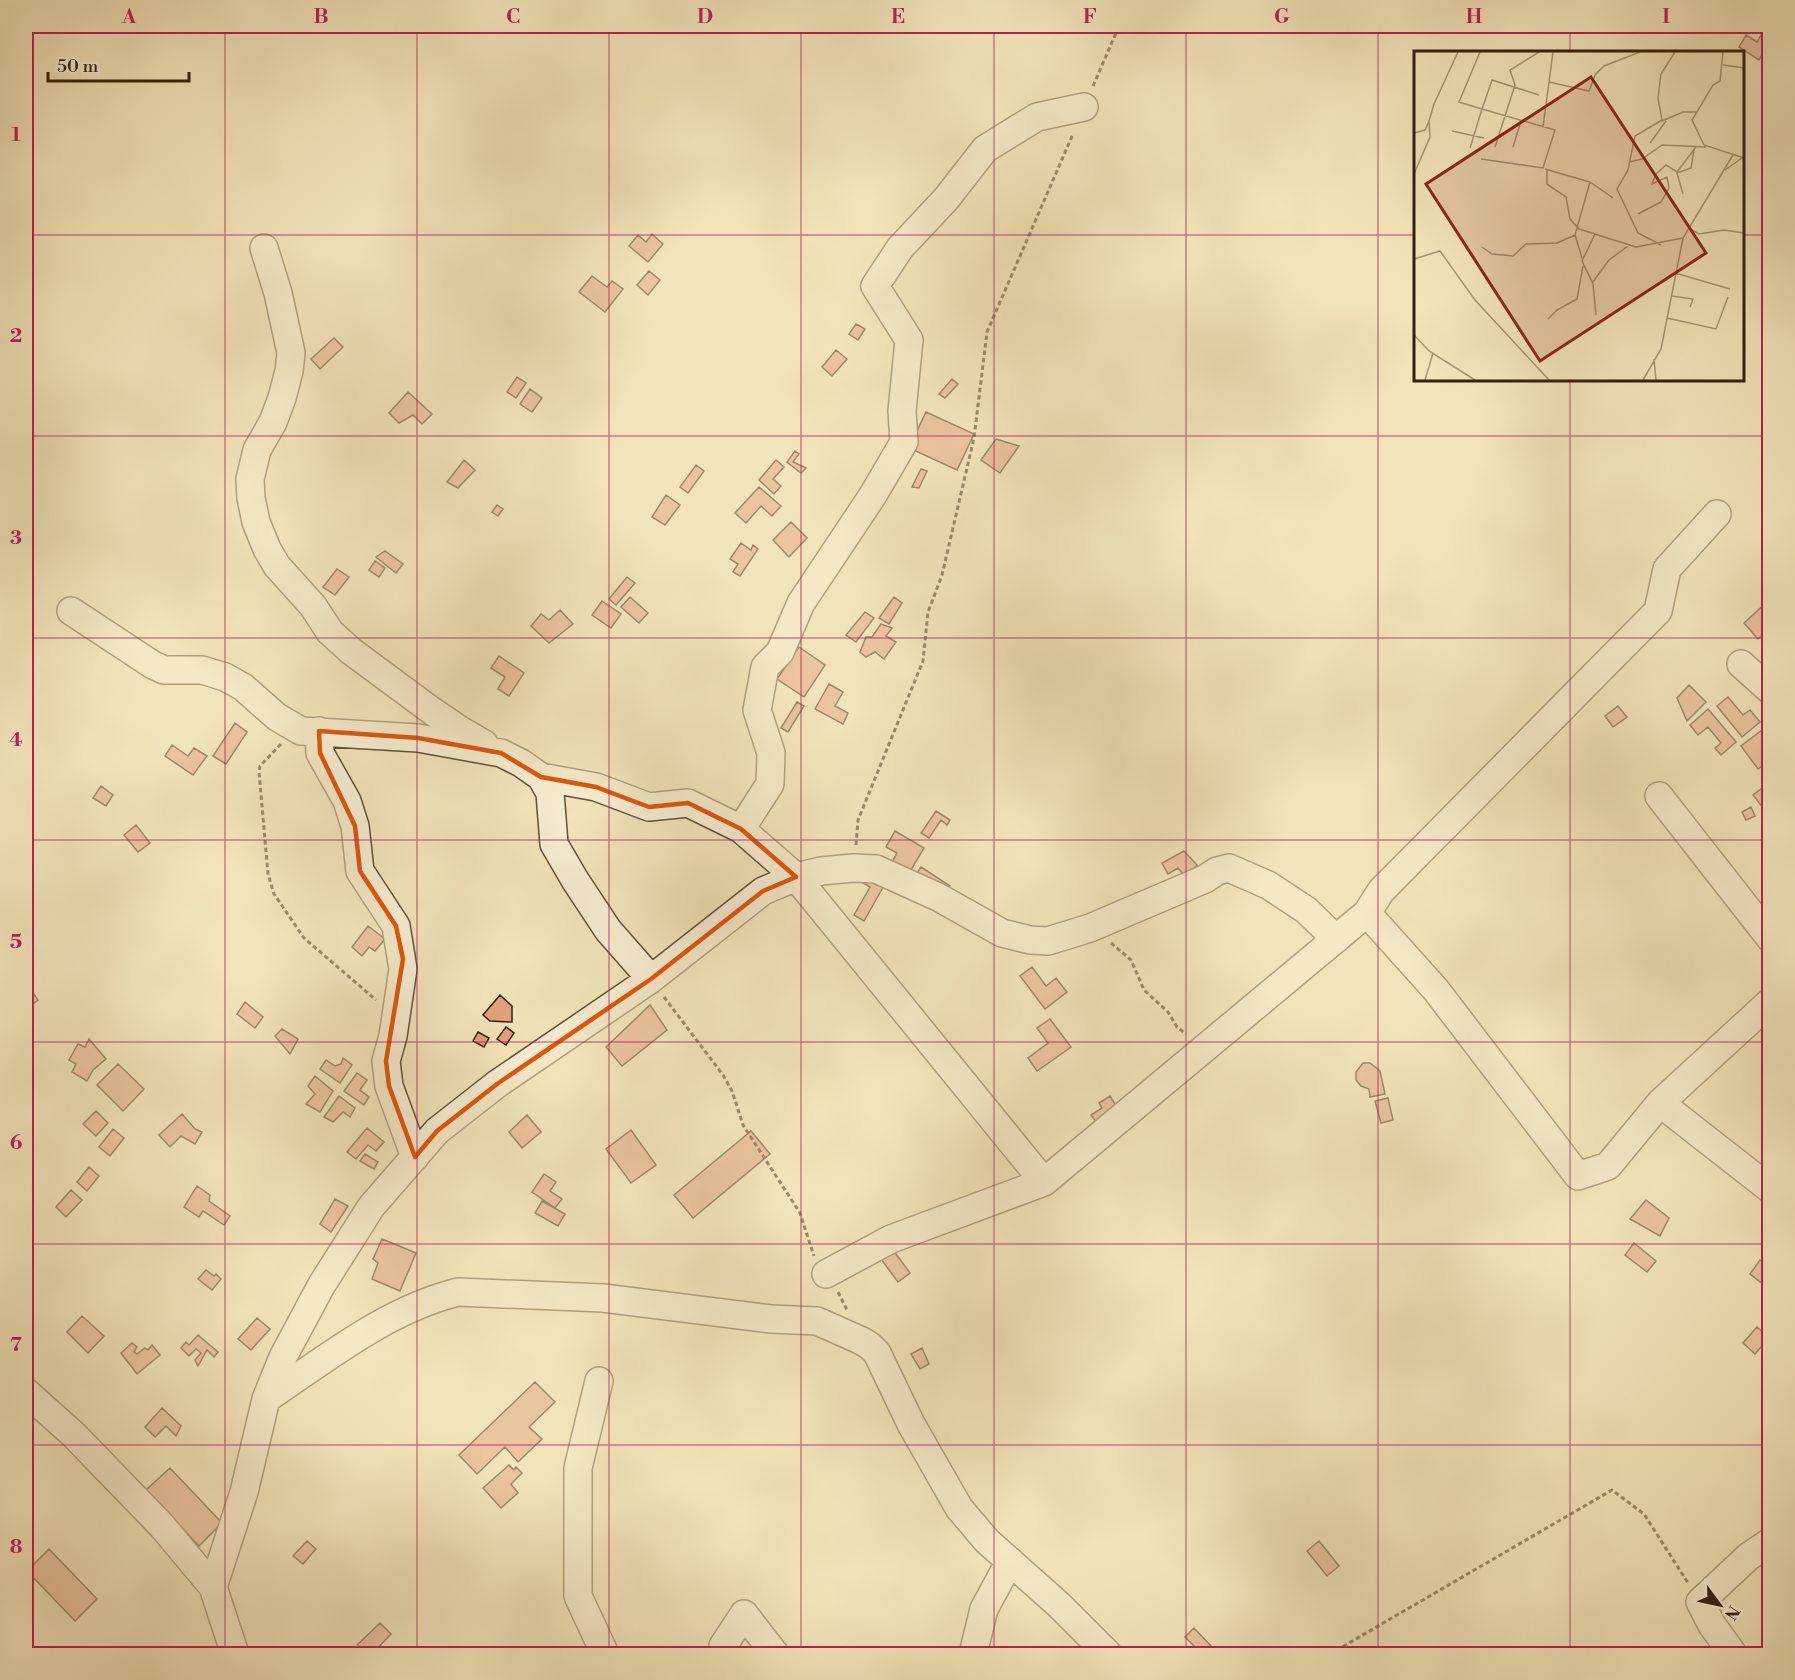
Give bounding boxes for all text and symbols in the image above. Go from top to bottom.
text: A [121,5,137,30]
text: B [313,5,329,30]
text: C [506,5,520,30]
text: D [697,5,713,30]
text: E [891,5,905,30]
text: F [1083,5,1097,30]
text: G [1274,5,1290,30]
text: H [1466,5,1483,30]
text: I [1662,5,1670,30]
scale bar [48,45,189,83]
inset map [1414,51,1744,381]
text: 50 m [57,55,99,78]
text: 1 [11,123,21,148]
text: 2 [10,324,22,349]
text: 3 [10,526,22,551]
text: 4 [9,728,23,753]
text: 5 [10,930,22,955]
text: 6 [10,1131,23,1156]
text: 7 [10,1333,22,1358]
text: 8 [10,1535,23,1560]
north arrow [1690,1575,1750,1635]
text: N [1720,1602,1744,1624]

